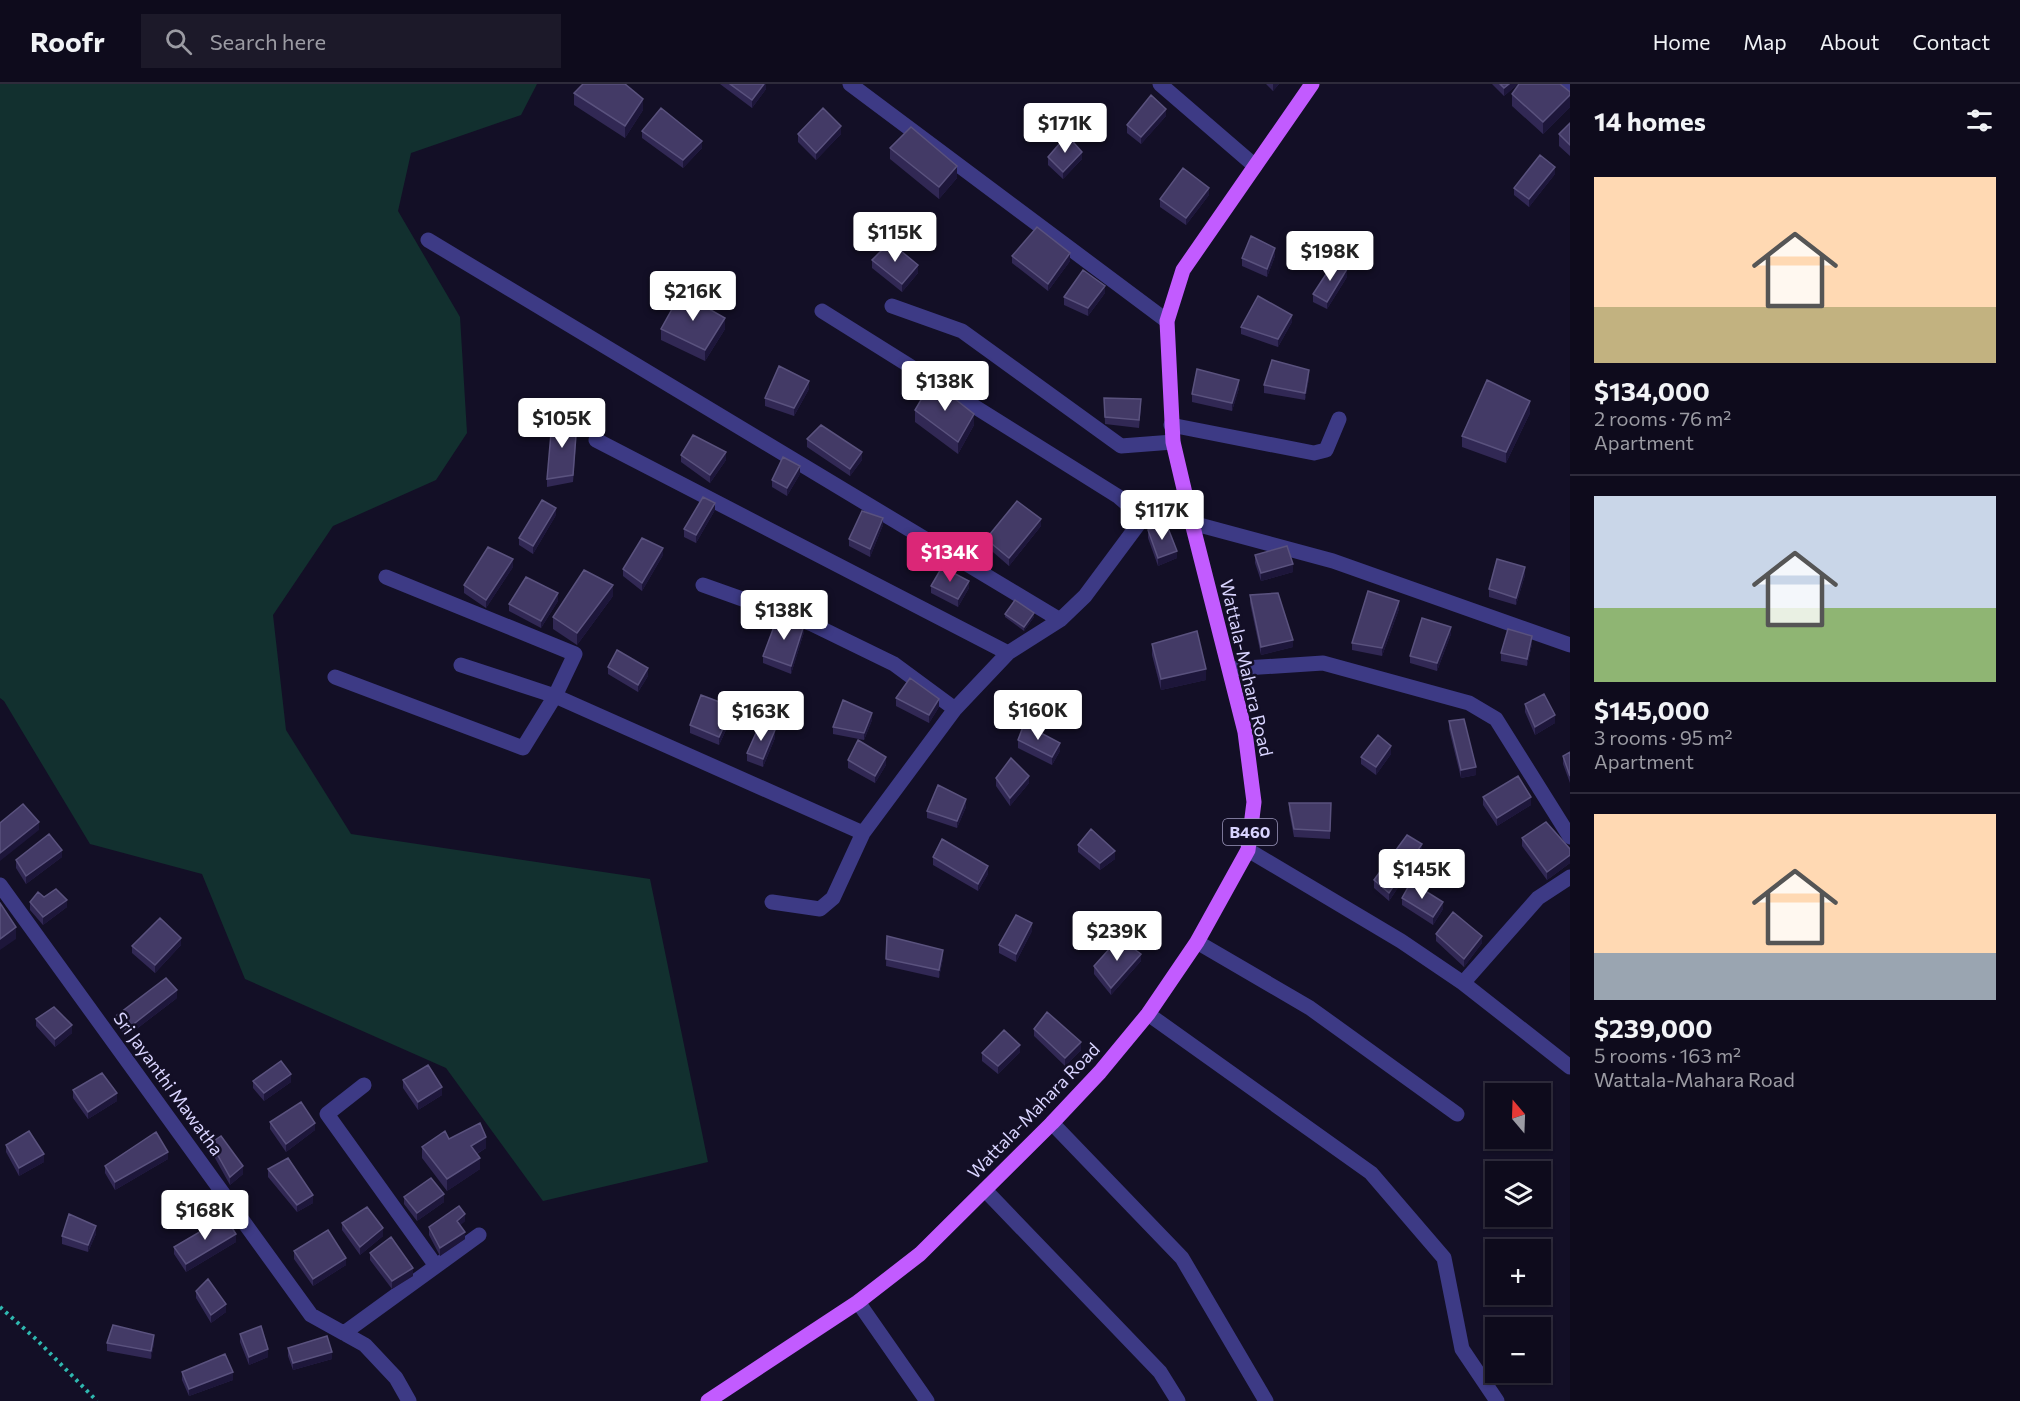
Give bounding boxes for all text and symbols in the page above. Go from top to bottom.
search box [141,14,561,68]
text: Roofr [30,24,105,58]
icon: search [162,25,195,58]
text: Search here [210,28,326,55]
text: Home [1653,29,1710,54]
text: Map [1743,29,1787,54]
text: About [1820,29,1879,54]
text: Contact [1912,29,1990,54]
pin: $171K [1023,103,1107,154]
icon: filters [1963,104,1996,137]
text: 14 homes [1594,105,1706,136]
text: $171K [1038,110,1092,134]
pin: $115K [853,212,937,263]
icon: home [1741,216,1849,324]
text: $115K [867,219,923,243]
pin: $198K [1288,231,1372,282]
text: $198K [1300,238,1360,262]
pin: $216K [651,271,735,322]
text: $216K [664,278,722,302]
pin: $138K [903,361,987,412]
text: $138K [916,368,974,392]
text: $134,000 [1594,375,1710,406]
pin: $105K [520,398,604,449]
text: $105K [532,405,592,429]
text: 2 rooms · 76 m² [1594,406,1731,430]
text: Apartment [1594,430,1694,454]
pin: $117K [1120,490,1204,541]
text: $117K [1135,497,1189,521]
pin: $134K [908,532,992,583]
icon: home [1741,535,1849,643]
text: $134K [921,539,979,563]
street label: Wattala-Mahara Road [1216,577,1278,758]
pin: $138K [742,590,826,641]
text: $138K [755,597,813,621]
pin: $160K [996,690,1080,741]
pin: $163K [719,691,803,742]
text: $145,000 [1594,694,1709,725]
text: $160K [1008,697,1068,721]
text: $163K [732,698,790,722]
text: 3 rooms · 95 m² [1594,725,1733,749]
text: Apartment [1594,749,1694,773]
road number: B460 [1223,819,1277,845]
pin: $145K [1380,849,1464,900]
icon: home [1741,853,1849,961]
text: $145K [1393,856,1451,880]
pin: $239K [1075,911,1159,962]
text: $239K [1087,918,1147,942]
street label: Sri Jayanthi Mawatha [109,1007,228,1159]
text: $239,000 [1594,1012,1713,1043]
street label: Wattala-Mahara Road [963,1038,1104,1183]
text: 5 rooms · 163 m² [1594,1043,1741,1067]
text: Wattala-Mahara Road [1594,1067,1795,1091]
north arrow [1485,1083,1551,1149]
map controls [1485,1083,1551,1383]
button: layers [1485,1161,1551,1227]
pin: $168K [163,1190,247,1241]
text: $168K [175,1197,235,1221]
button: + [1485,1239,1551,1305]
button: − [1485,1317,1551,1383]

